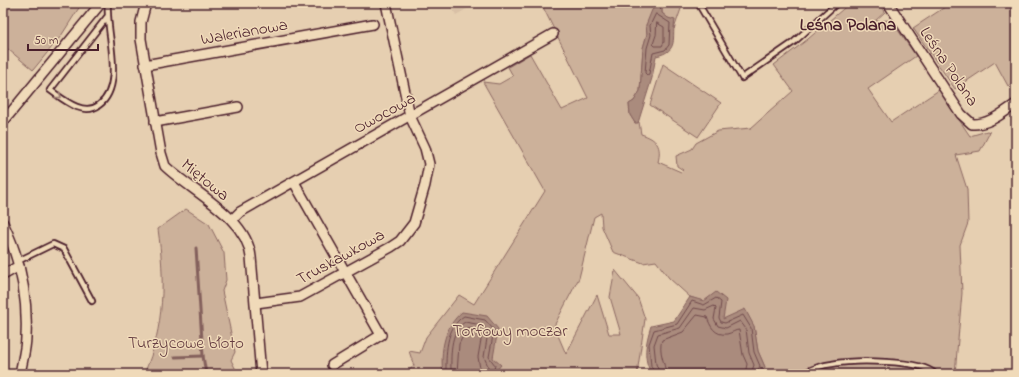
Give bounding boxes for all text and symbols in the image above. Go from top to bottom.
street label: Walerianowa [199,13,290,52]
district label: Leśna Polana [800,13,897,39]
street label: Leśna Polana [913,22,985,112]
scale bar [28,26,98,52]
text: 50 m [34,32,58,50]
street label: Owocowa [349,86,420,141]
one-way arrow [54,91,61,98]
street label: Miętowa [175,153,235,207]
street label: Truskawkowa [292,223,389,292]
park label: Torfowy moczar [453,319,568,345]
park label: Turzycowe błoto [128,331,244,357]

